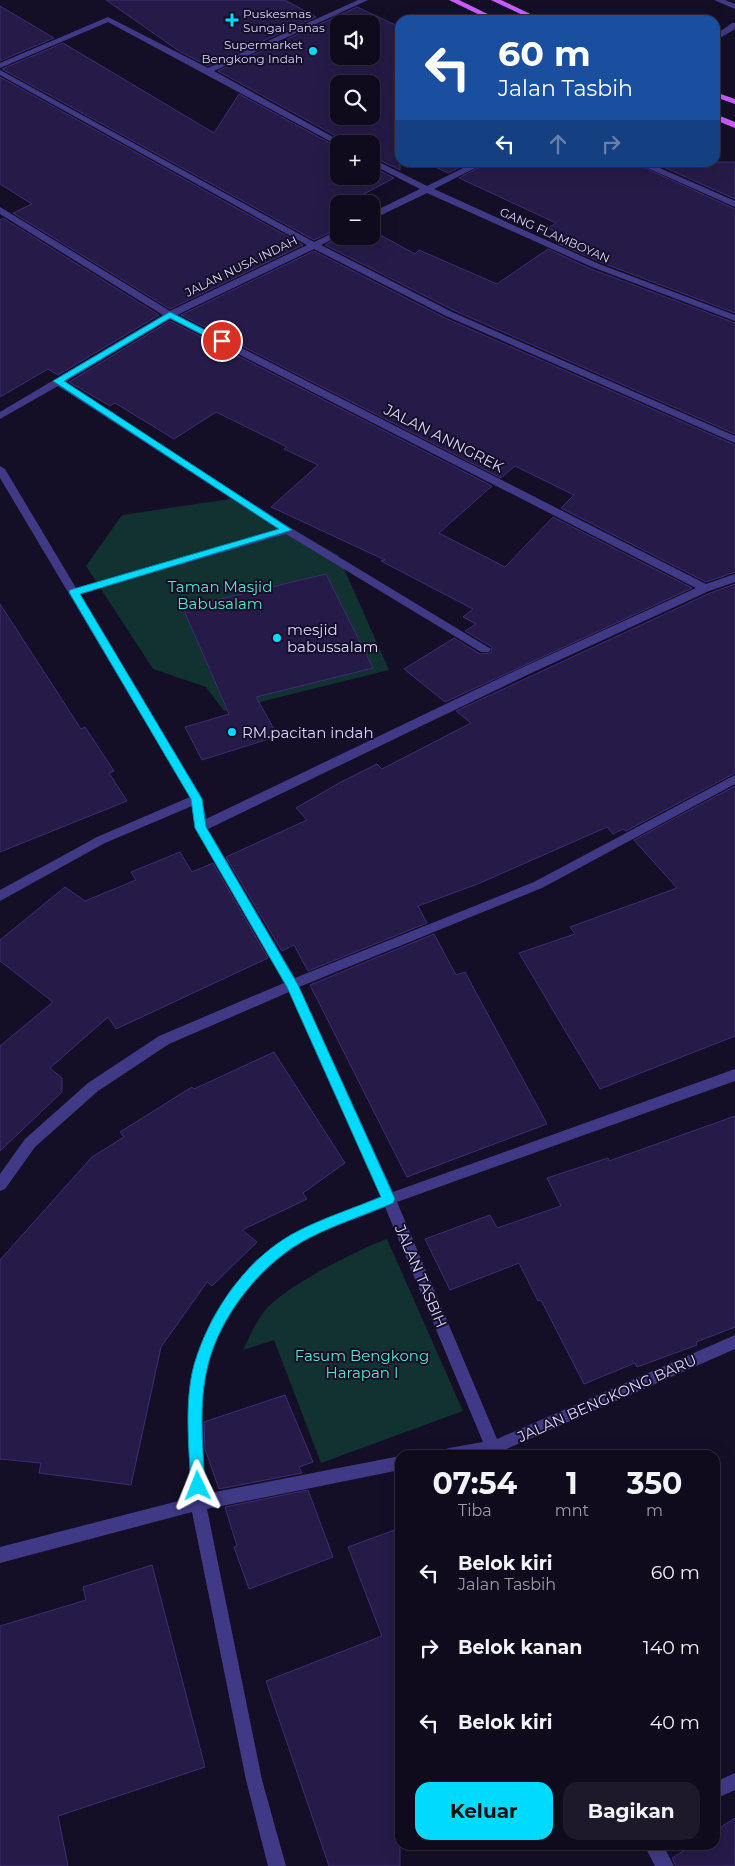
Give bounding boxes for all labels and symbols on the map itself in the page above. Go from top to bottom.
place label: Puskesmas Sungai Panas [243,6,325,35]
marker: Puskesmas Sungai Panas [225,13,239,27]
place label: Supermarket Bengkong Indah [201,37,303,66]
marker: Supermarket Bengkong Indah [307,45,319,57]
street label: GANG FLAMBOYAN [498,204,612,266]
street label: JALAN NUSA INDAH [182,232,300,300]
pin [201,320,243,362]
street label: JALAN ANNGREK [380,399,507,477]
park label: Taman Masjid Babusalam [168,577,272,613]
place label: mesjid babussalam [287,620,379,656]
marker: mesjid babussalam [271,632,283,644]
place label: RM.pacitan indah [242,723,374,742]
marker: RM.pacitan indah [226,726,238,738]
street label: JALAN TASBIH [390,1221,451,1330]
park label: Fasum Bengkong Harapan I [295,1346,429,1382]
street label: JALAN BENGKONG BARU [514,1350,699,1447]
position arrow [171,1459,223,1511]

